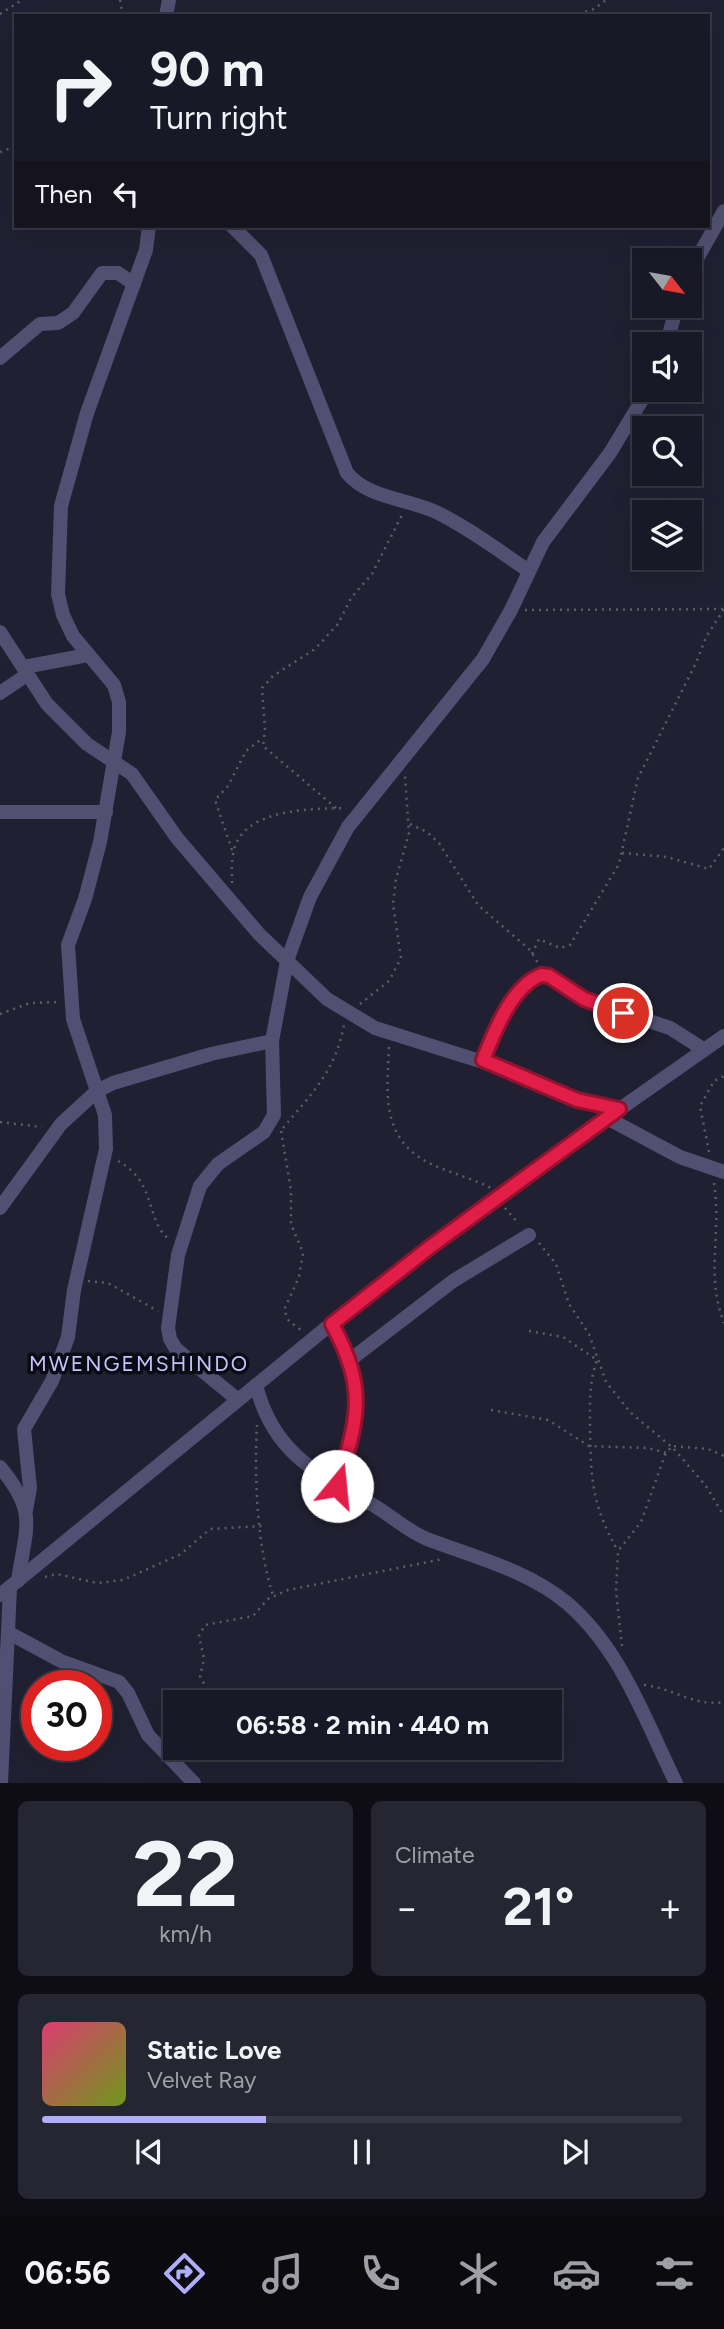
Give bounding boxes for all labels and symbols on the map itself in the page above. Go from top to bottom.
north arrow [632,248,702,318]
pin [593,983,653,1043]
district label: MWENGEMSHINDO [29,1351,249,1376]
position arrow [300,1449,374,1523]
speed limit sign: 30 [21,1670,112,1761]

